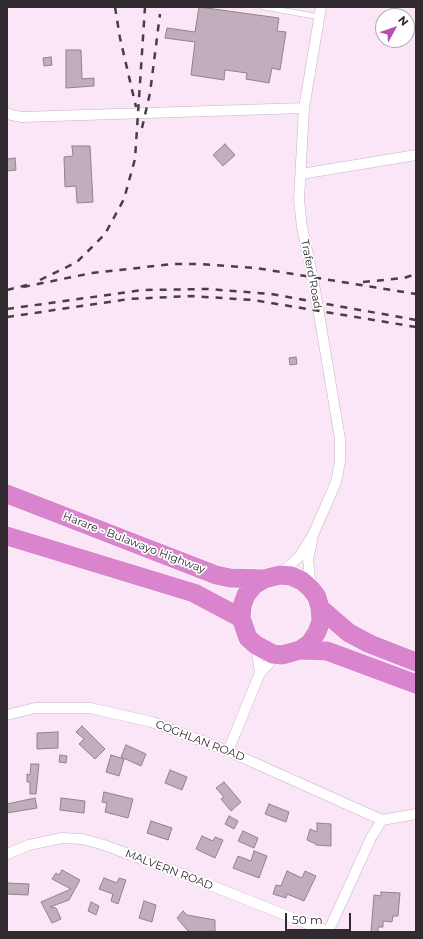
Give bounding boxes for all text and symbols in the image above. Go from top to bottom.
north arrow [375,8,415,48]
text: N [395,13,412,29]
street label: Traferd Road [298,238,324,310]
street label: Harare - Bulawayo Highway [61,510,207,576]
street label: COGHLAN ROAD [154,718,246,764]
street label: MALVERN ROAD [123,847,215,893]
scale bar [287,905,353,931]
text: 50 m [292,912,323,927]

